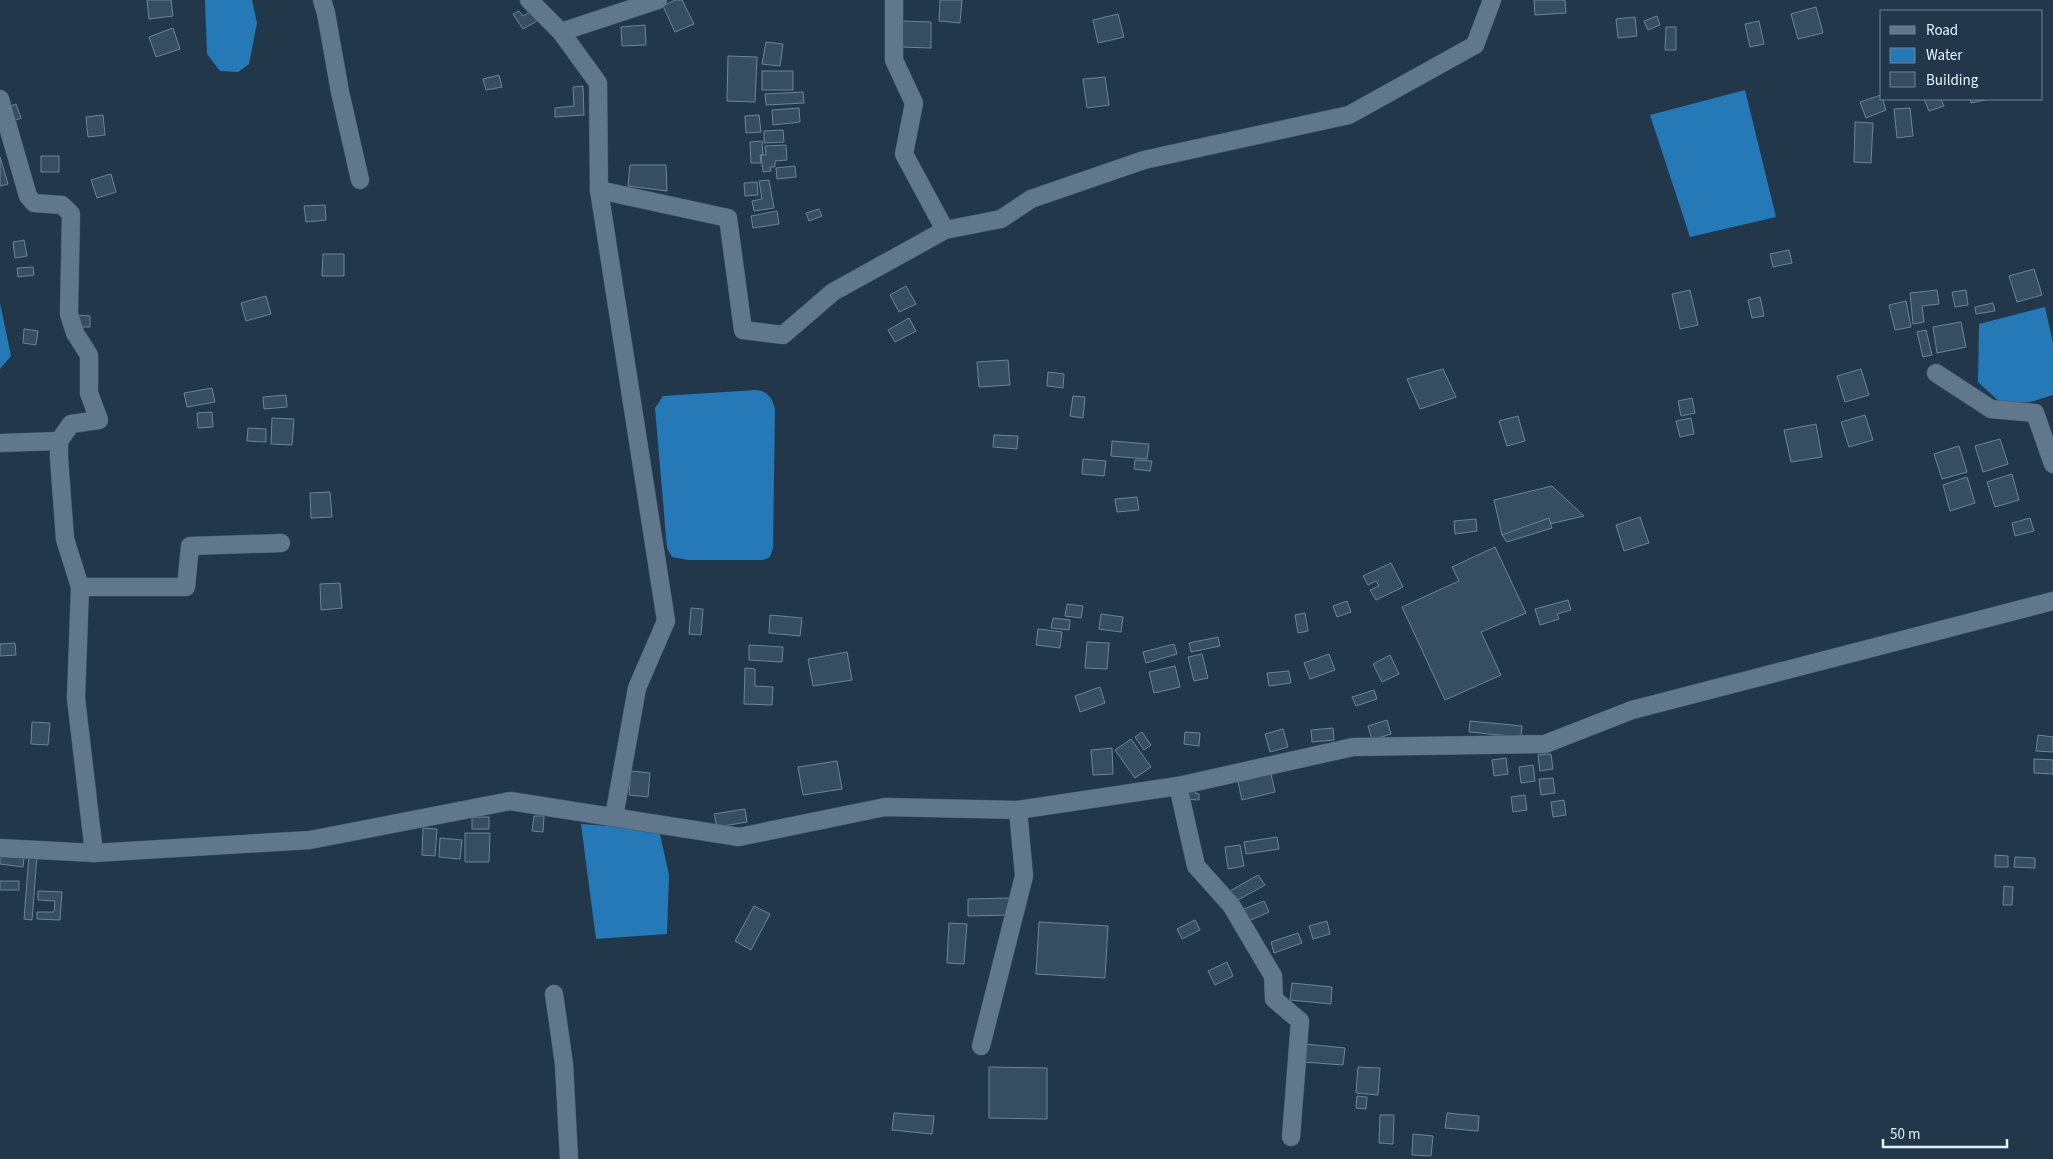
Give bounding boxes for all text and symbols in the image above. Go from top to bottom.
legend [1880,10,2043,100]
text: Road [1926,20,1958,41]
text: Water [1926,45,1963,66]
text: Building [1926,70,1979,91]
scale bar [1883,1116,2007,1148]
text: 50 m [1890,1124,1920,1145]

